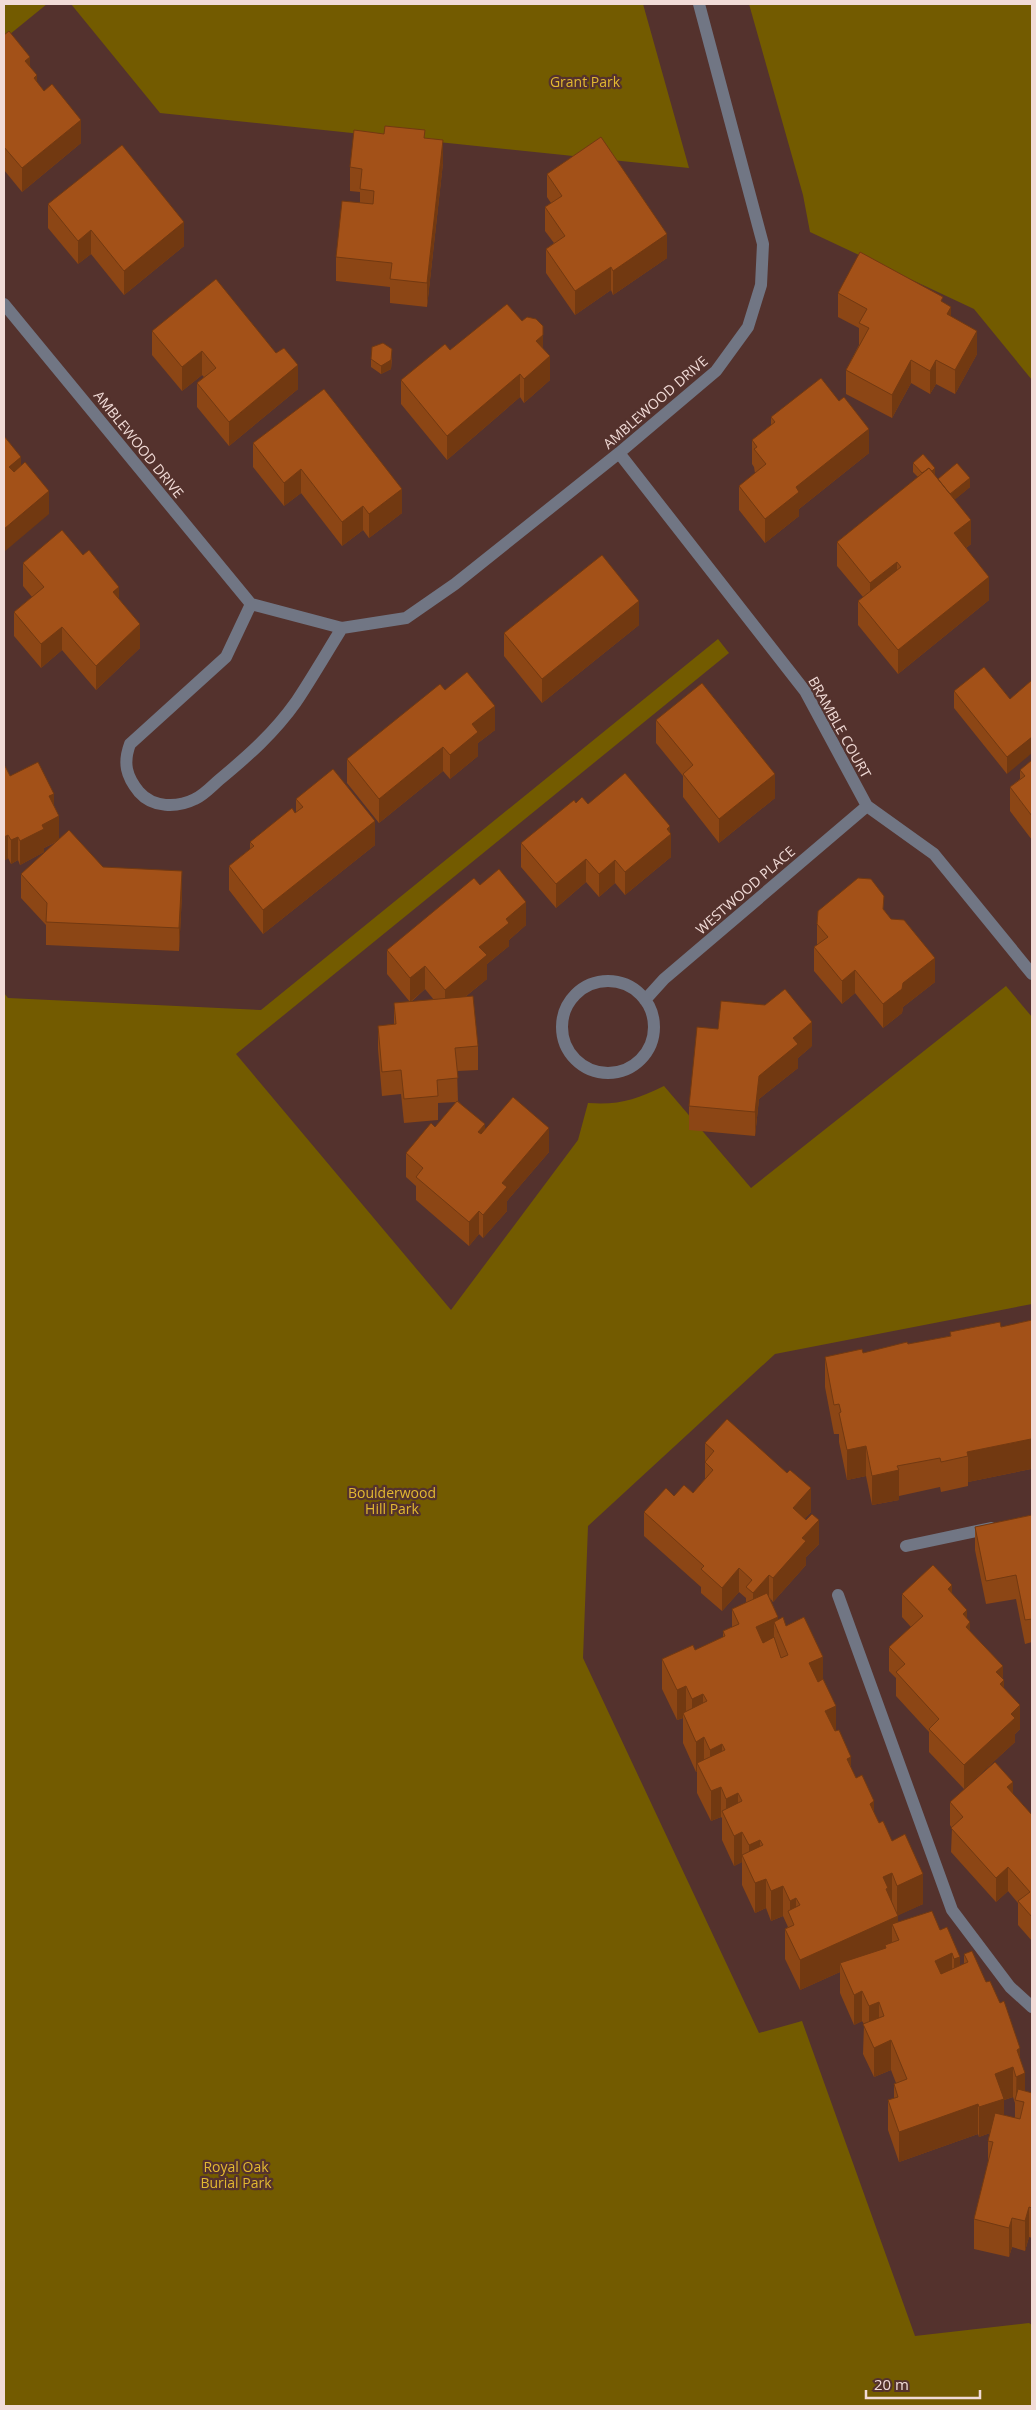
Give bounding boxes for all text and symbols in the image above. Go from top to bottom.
park label: Grant Park [550,72,621,91]
street label: AMBLEWOOD DRIVE [599,351,711,453]
street label: AMBLEWOOD DRIVE [90,386,188,502]
street label: BRAMBLE COURT [804,673,876,781]
street label: WESTWOOD PLACE [691,842,799,938]
park label: Boulderwood Hill Park [348,1483,436,1518]
park label: Royal Oak Burial Park [200,2157,272,2192]
scale bar [866,2368,980,2400]
text: 20 m [874,2374,909,2394]

